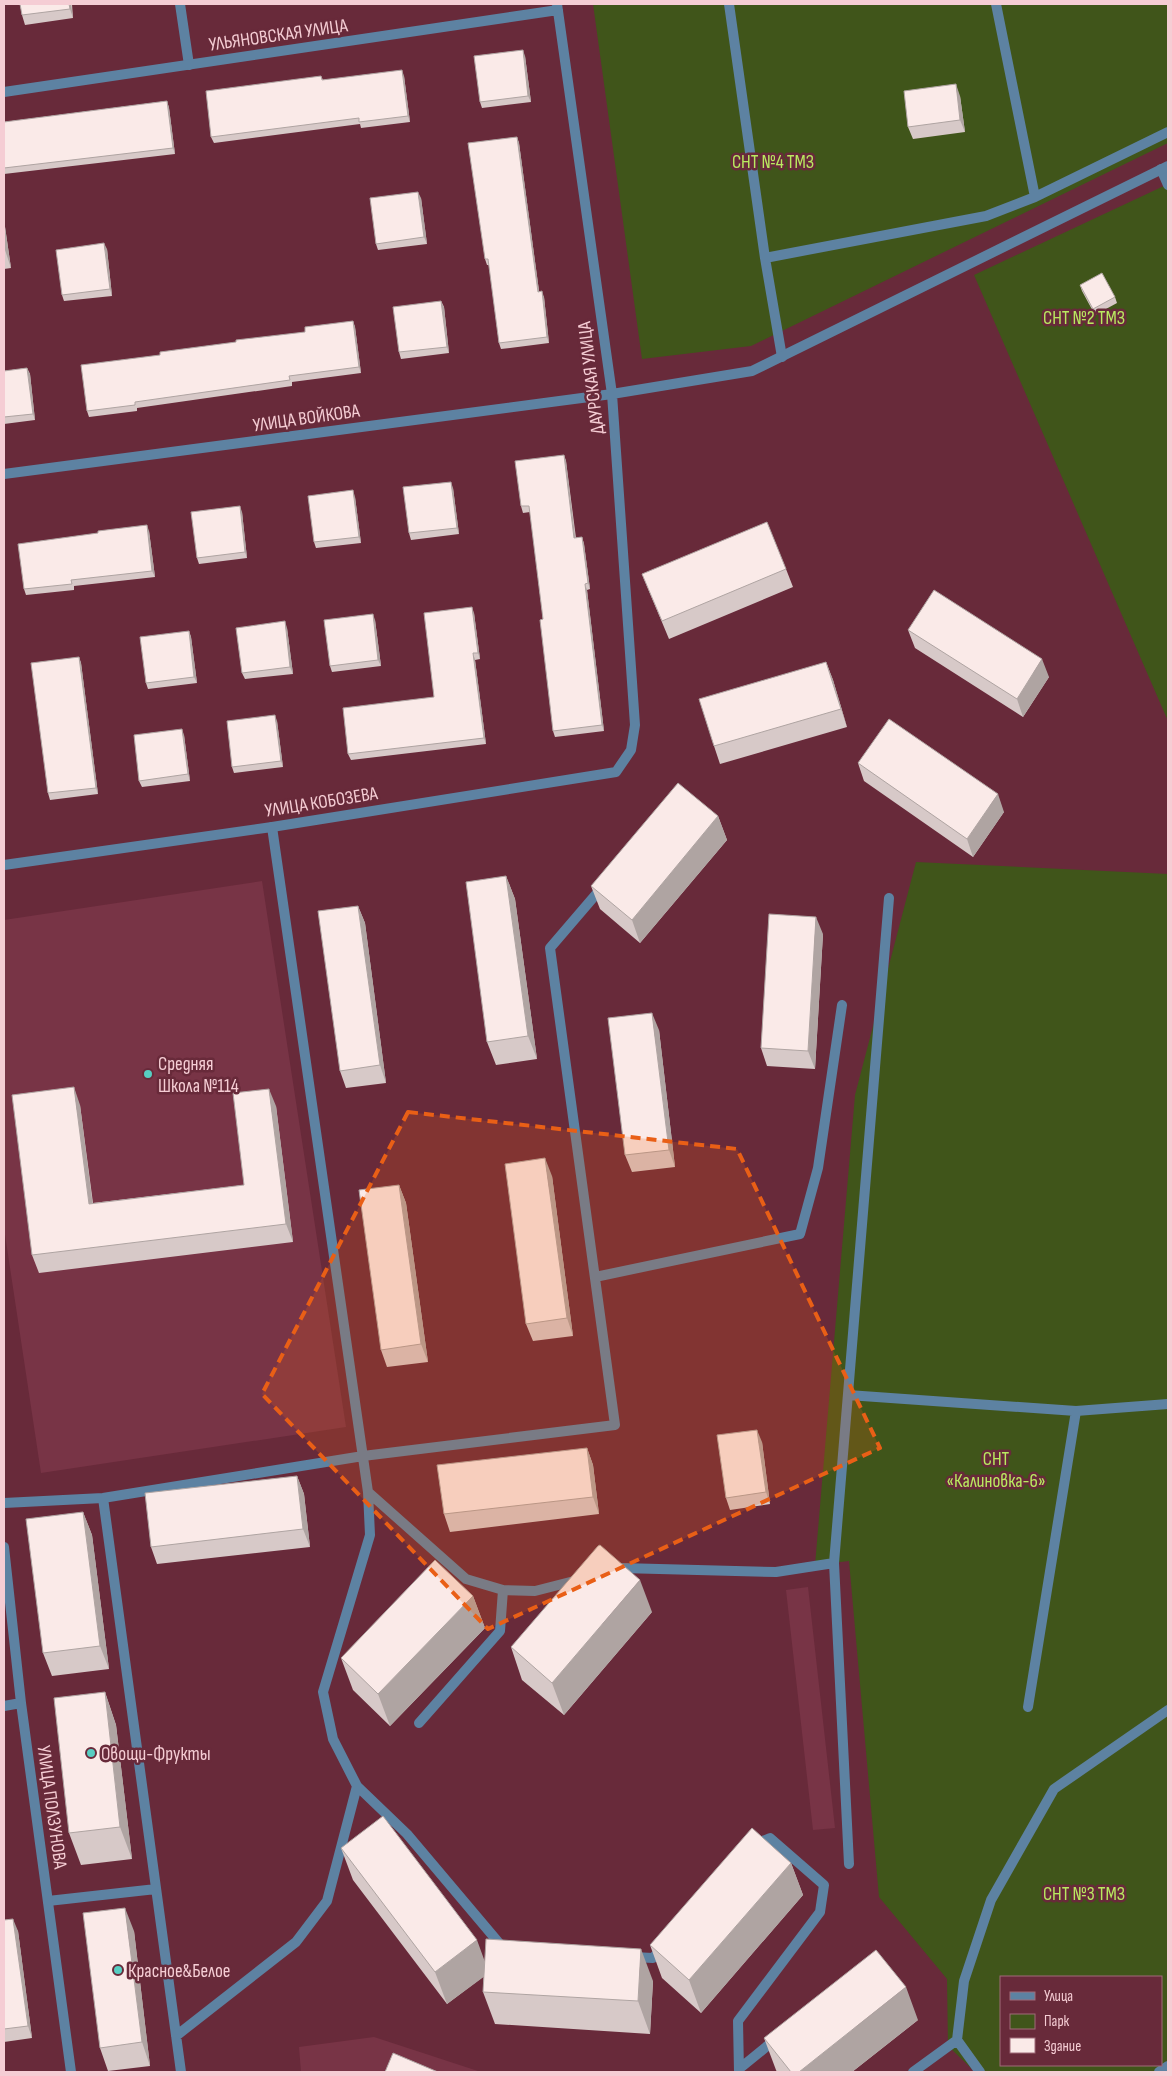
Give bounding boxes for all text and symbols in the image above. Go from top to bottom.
street label: УЛЬЯНОВСКАЯ УЛИЦА [207,14,350,57]
park label: СНТ №4 ТМЗ [732,151,814,174]
park label: СНТ №2 ТМЗ [1043,307,1125,330]
street label: ДАУРСКАЯ УЛИЦА [573,319,610,435]
street label: УЛИЦА ВОЙКОВА [251,400,362,437]
street label: УЛИЦА КОБОЗЕВА [263,782,380,823]
place label: Средняя Школа №114 [158,1053,239,1098]
marker: Средняя Школа №114 [142,1068,154,1080]
park label: СНТ «Калиновка-6» [947,1448,1045,1493]
place label: Овощи-Фрукты [101,1743,211,1766]
street label: УЛИЦА ПОЛЗУНОВА [31,1744,72,1871]
marker: Овощи-Фрукты [85,1747,97,1759]
park label: СНТ №3 ТМЗ [1043,1883,1125,1906]
place label: Красное&Белое [128,1960,230,1983]
marker: Красное&Белое [112,1964,124,1976]
legend [1000,1976,1162,2066]
text: Улица [1044,1987,1073,2006]
text: Парк [1044,2012,1070,2031]
text: Здание [1044,2037,1081,2056]

